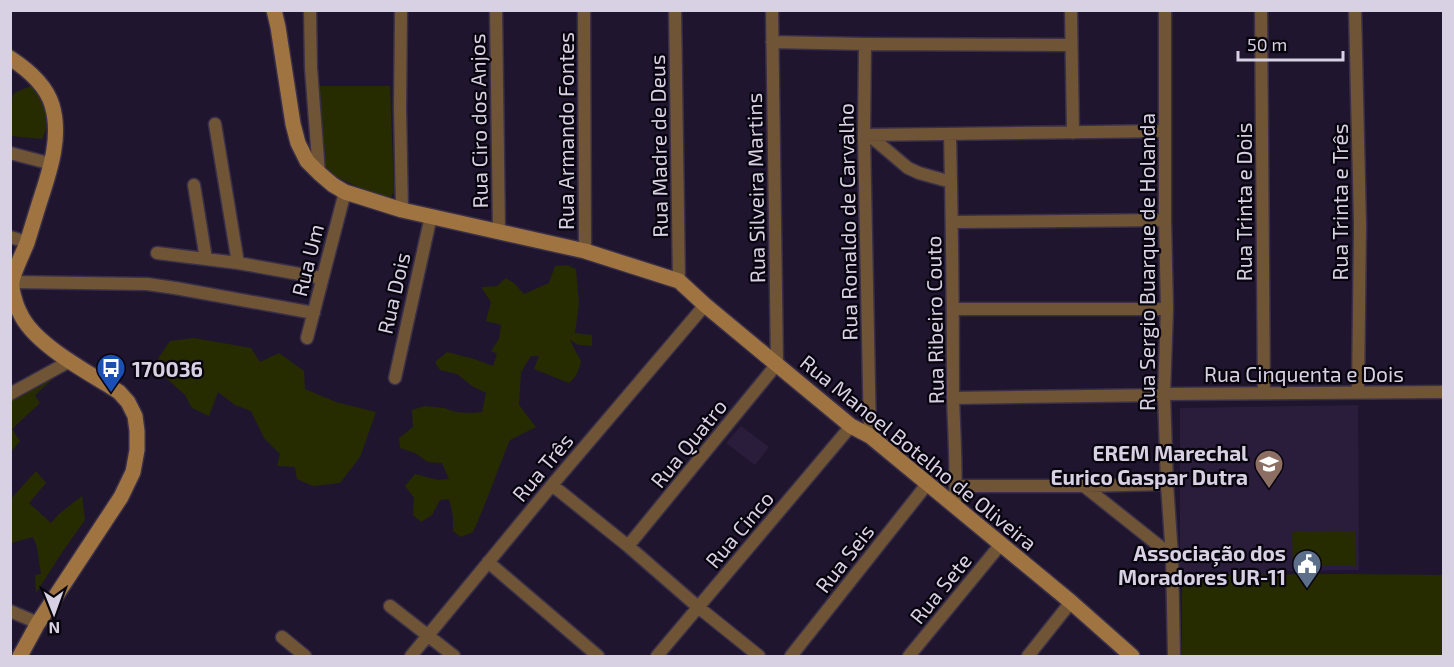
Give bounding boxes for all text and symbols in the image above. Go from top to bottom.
scale bar [1238,24,1343,62]
street label: Rua Armando Fontes [553,32,578,230]
street label: Rua Ciro dos Anjos [464,33,493,209]
text: 50 m [1247,33,1287,55]
street label: Rua Madre de Deus [644,54,672,238]
street label: Rua Silveira Martins [741,93,769,283]
street label: Rua Ronaldo de Carvalho [832,103,862,341]
street label: Rua Sergio Buarque de Holanda [1134,113,1159,411]
street label: Rua Trinta e Dois [1231,123,1256,281]
street label: Rua Trinta e Três [1327,124,1352,280]
street label: Rua Um [286,221,328,299]
street label: Rua Ribeiro Couto [920,236,948,404]
street label: Rua Dois [371,250,415,336]
street label: Rua Manoel Botelho de Oliveira [796,349,1042,555]
bus stop icon: 170036 [95,352,127,394]
place label: 170036 [132,356,203,381]
street label: Rua Cinquenta e Dois [1204,361,1404,386]
street label: Rua Quatro [645,394,732,493]
street label: Rua Três [506,428,578,506]
place label: EREM Marechal Eurico Gaspar Dutra [1050,440,1248,489]
school or university icon: EREM Marechal Eurico Gaspar Dutra [1253,448,1285,490]
street label: Rua Cinco [700,486,778,572]
street label: Rua Seis [809,519,879,597]
place label: Associação dos Moradores UR-11 [1118,540,1286,589]
street label: Rua Sete [904,548,976,628]
public building icon: Associação dos Moradores UR-11 [1291,548,1323,590]
north arrow [24,583,84,643]
text: N [48,619,60,638]

